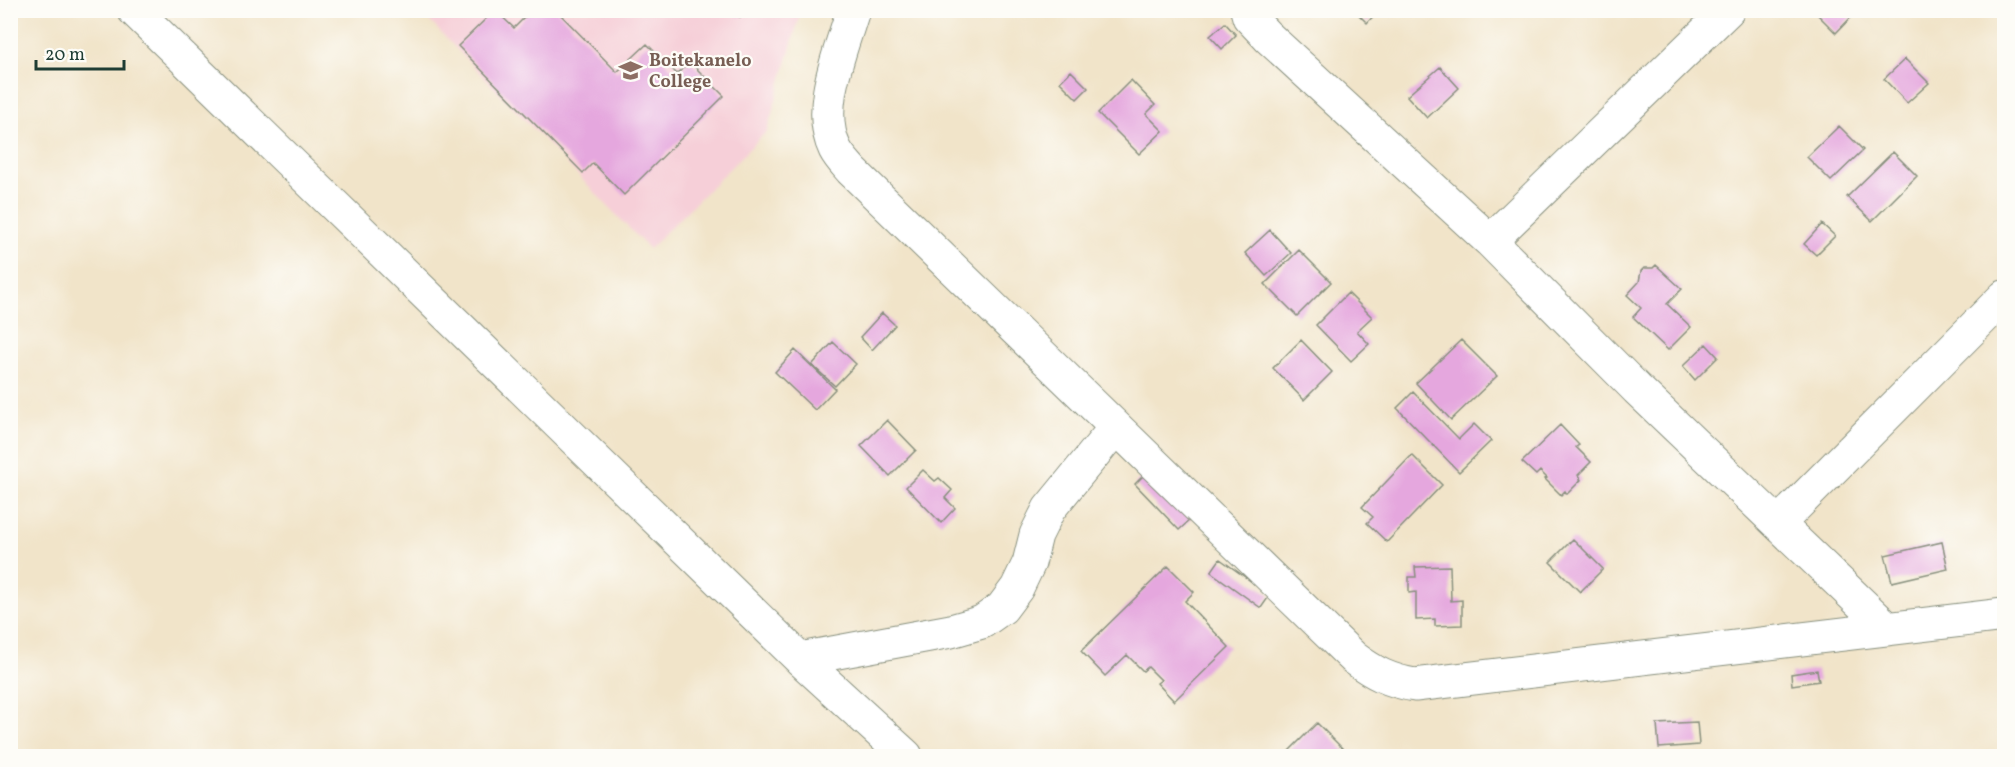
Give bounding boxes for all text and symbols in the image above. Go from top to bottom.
scale bar [36,33,124,71]
text: 20 m [45,43,85,68]
place label: Boitekanelo College [649,49,751,95]
school or university icon: Boitekanelo College [618,58,644,84]

